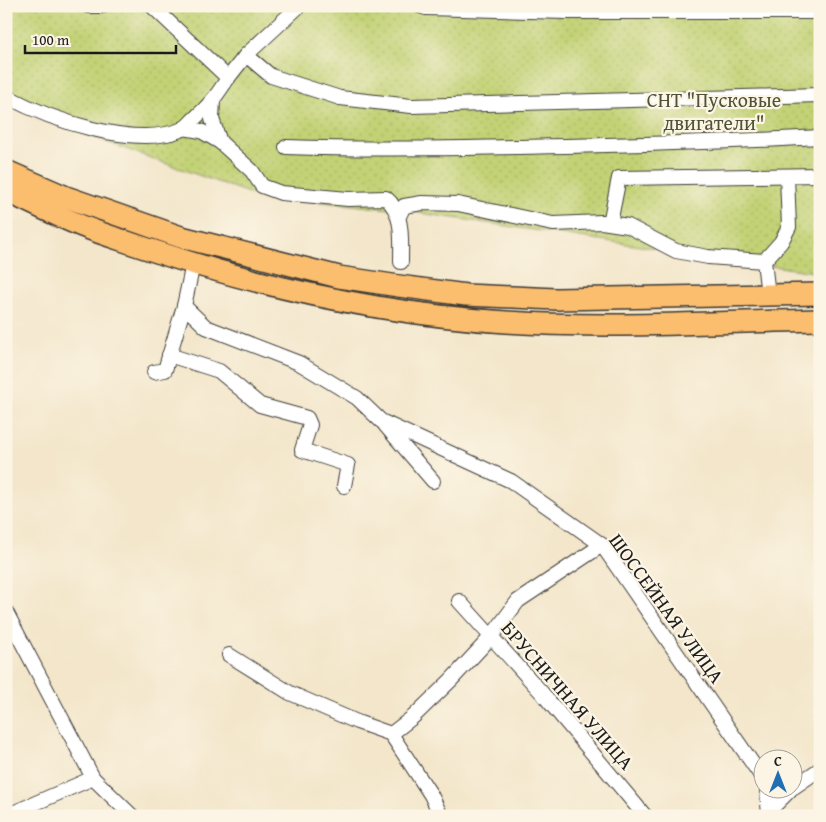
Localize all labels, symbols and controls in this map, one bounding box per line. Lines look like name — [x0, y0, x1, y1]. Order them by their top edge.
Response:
scale bar — [25, 22, 176, 54]
text: 100 m — [32, 29, 70, 50]
park label: СНТ "Пусковые двигатели" — [647, 85, 781, 137]
street label: ШОССЕЙНАЯ УЛИЦА — [603, 527, 731, 689]
street label: БРУСНИЧНАЯ УЛИЦА — [495, 614, 641, 776]
north arrow — [754, 750, 804, 800]
text: С — [774, 751, 782, 771]

